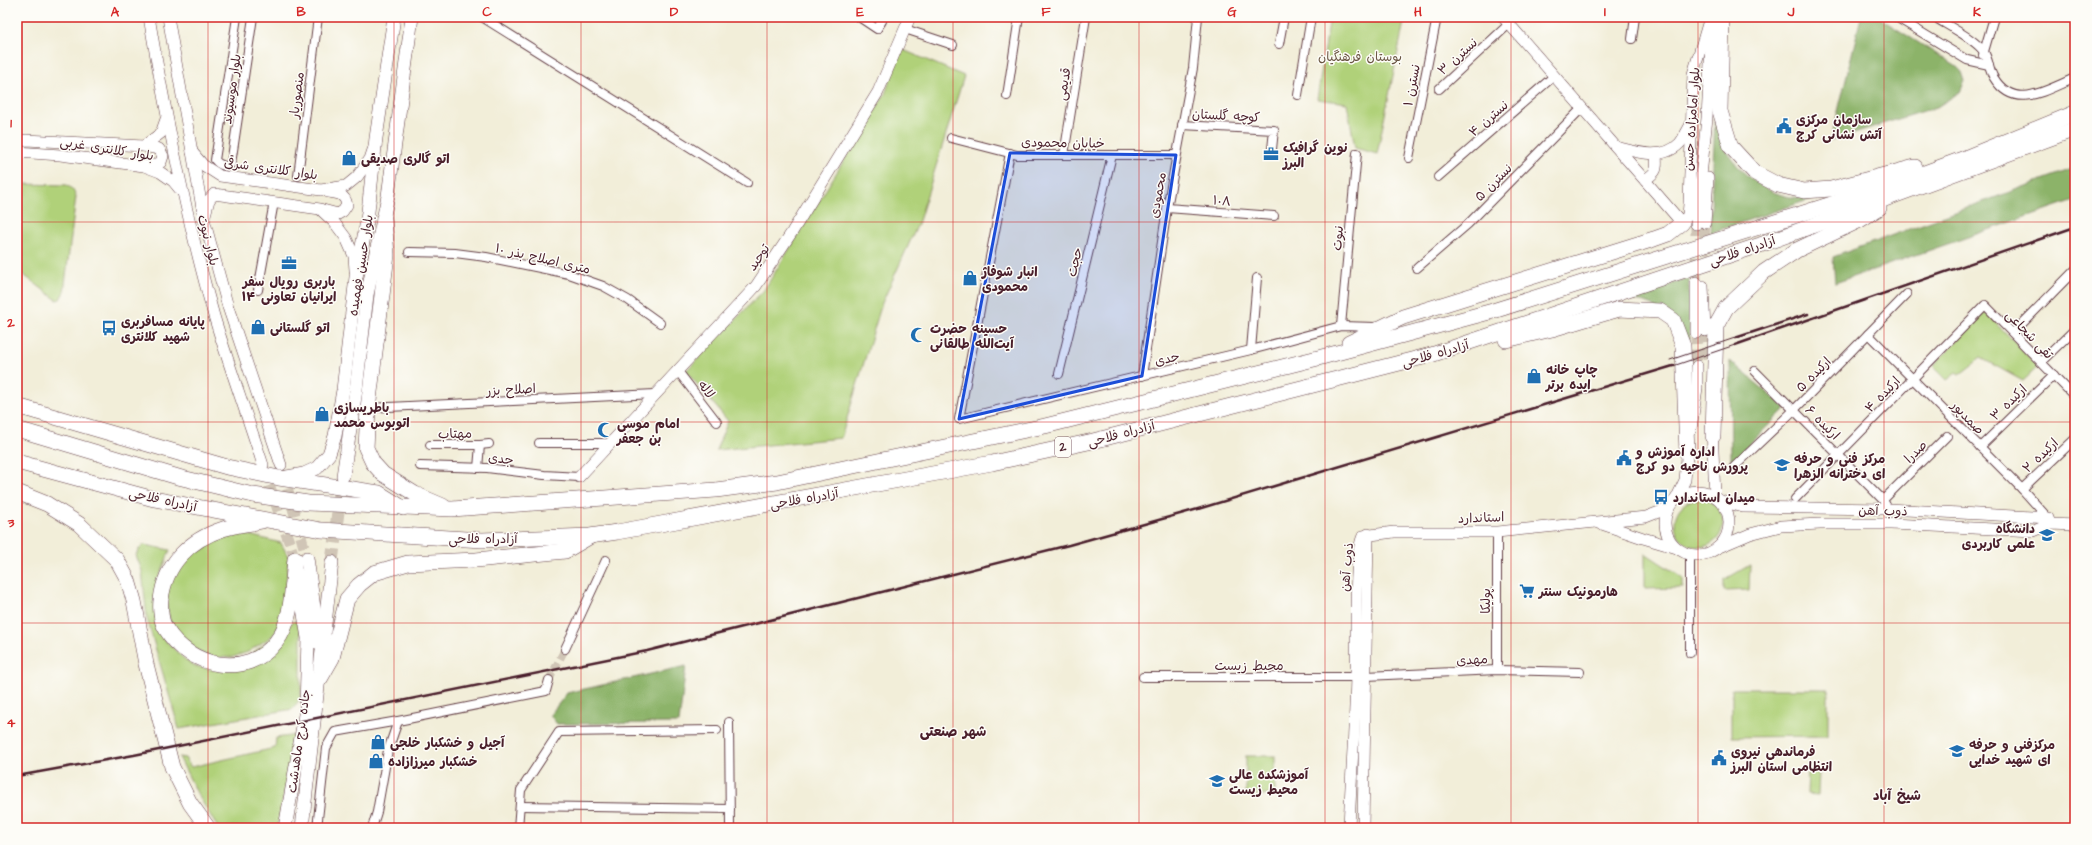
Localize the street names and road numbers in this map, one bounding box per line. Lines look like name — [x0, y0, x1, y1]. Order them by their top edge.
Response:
street label: نسترن ۳ — [1434, 34, 1482, 80]
street label: بلوار موسیوند — [218, 53, 246, 126]
street label: نسترن ۱ — [1399, 63, 1425, 108]
street label: قدیمی — [1053, 66, 1075, 102]
street label: بلوار امامزاده حسن — [1679, 67, 1705, 172]
street label: منصوریار — [285, 71, 309, 120]
street label: نسترن ۴ — [1465, 96, 1512, 141]
street label: کوچه گلستان — [1191, 105, 1261, 127]
street label: بلوار کلانتری غربی — [59, 133, 155, 165]
street label: خیابان محمودی — [1021, 133, 1105, 153]
street label: بلوار کلانتری شرقی — [223, 154, 319, 184]
street label: نسترن ۵ — [1471, 160, 1517, 206]
street label: محمودی — [1145, 171, 1171, 220]
street label: ۱۰۸ — [1212, 191, 1232, 211]
street label: بلوار نبوت — [193, 213, 223, 268]
street label: بلوار حسین فهمیده — [344, 213, 378, 317]
street label: نبوت — [1328, 225, 1348, 251]
street label: آزادراه فلاحی — [1707, 231, 1779, 271]
street label: ۱۰ متری اصلاح بذر — [493, 239, 592, 279]
street label: توحید — [743, 240, 774, 275]
street label: حجت — [1063, 246, 1087, 279]
street label: تقی شجاعی — [2001, 306, 2057, 363]
street label: آزادراه فلاحی — [1400, 336, 1472, 372]
street label: جدی — [1153, 347, 1182, 371]
street label: ارکیده ۵ — [1792, 353, 1835, 396]
street label: ارکیده ۴ — [1861, 373, 1905, 417]
street label: لاله — [694, 377, 719, 402]
street label: اصلاح بزر — [485, 380, 536, 400]
street label: ارکیده ۳ — [1986, 381, 2031, 425]
street label: صمدپور — [1946, 396, 1988, 439]
street label: ارکیده ۶ — [1801, 401, 1844, 444]
street label: آزادراه فلاحی — [1086, 416, 1158, 452]
street label: مهتاب — [438, 425, 472, 443]
street label: ارکیده ۲ — [2019, 434, 2063, 477]
street label: صدرا — [1900, 436, 1931, 467]
road number: 2 — [1055, 437, 1071, 457]
street label: جدی — [487, 449, 515, 469]
street label: آزادراه فلاحی — [127, 484, 199, 516]
street label: آزادراه فلاحی — [769, 484, 841, 514]
street label: ذوب آهن — [1858, 502, 1908, 520]
street label: استاندارد — [1457, 508, 1505, 528]
street label: آزادراه فلاحی — [448, 530, 518, 548]
street label: ذوب آهن — [1336, 542, 1358, 592]
street label: پولیکا — [1477, 588, 1495, 614]
street label: مهدی — [1456, 650, 1488, 670]
street label: محیط زیست — [1214, 657, 1284, 675]
street label: جاده کرج ماهدشت — [283, 688, 315, 794]

